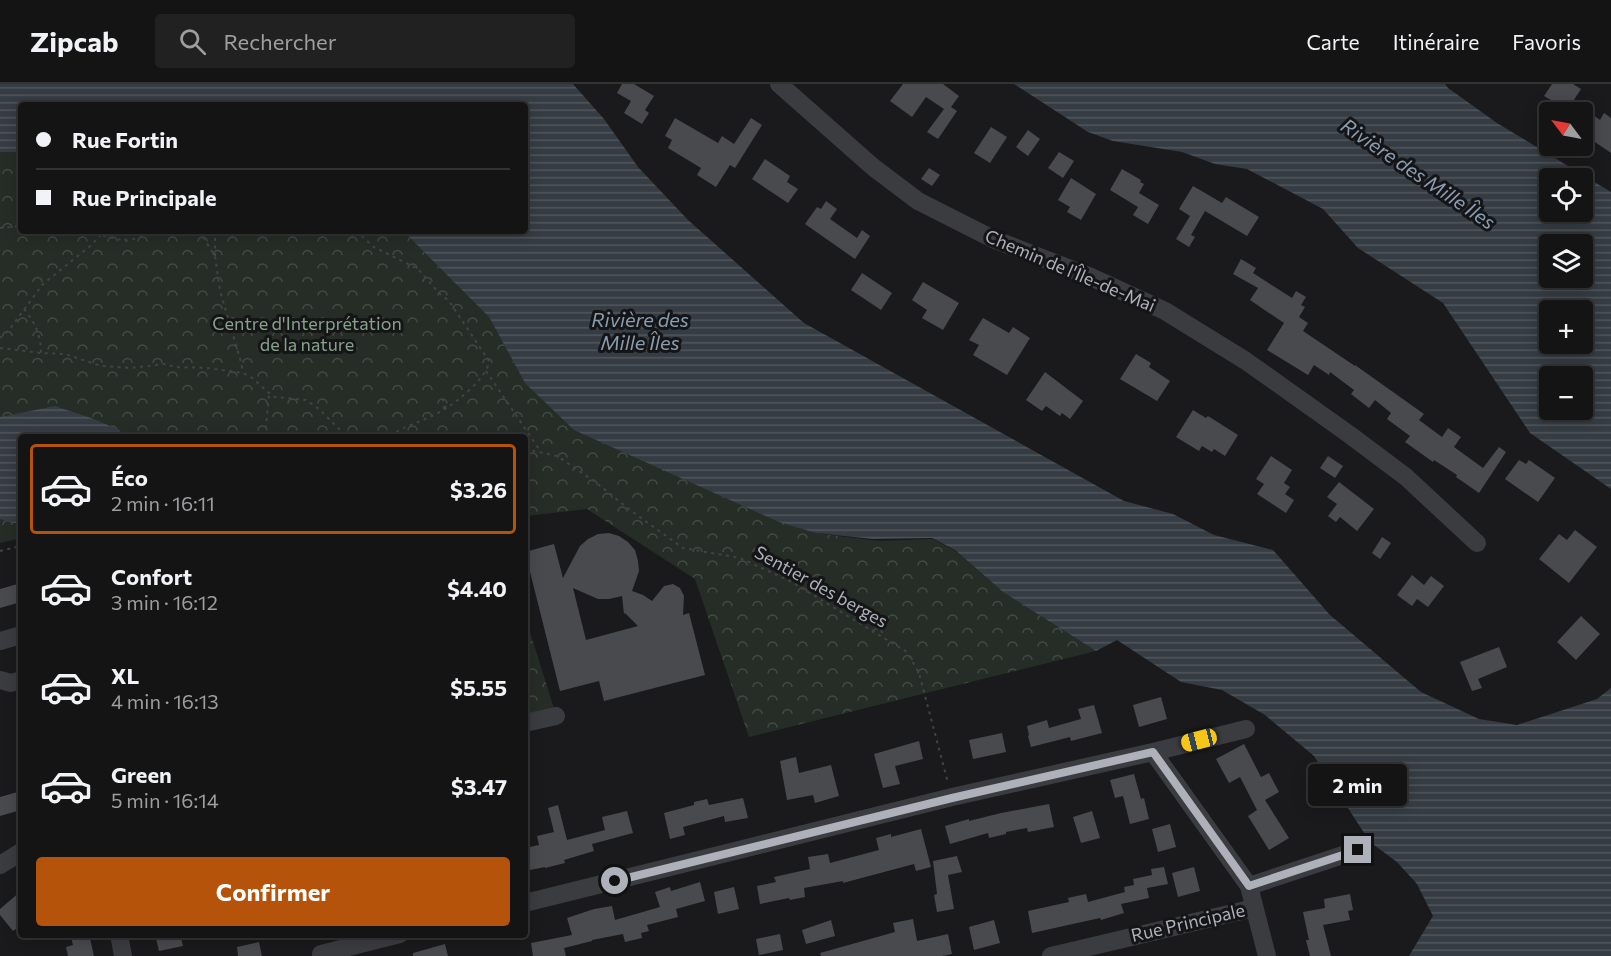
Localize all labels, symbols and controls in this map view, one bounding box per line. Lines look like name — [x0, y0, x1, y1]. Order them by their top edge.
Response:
search box — [155, 14, 575, 68]
text: Zipcab — [30, 24, 119, 58]
icon: search — [176, 25, 209, 58]
text: Rechercher — [224, 28, 337, 55]
text: Carte — [1306, 29, 1360, 54]
text: Itinéraire — [1393, 29, 1479, 54]
text: Favoris — [1512, 29, 1581, 54]
north arrow — [1539, 102, 1593, 156]
map controls — [1539, 102, 1593, 420]
water label: Rivière des Mille Îles — [1337, 113, 1500, 234]
text: Rue Fortin — [72, 126, 178, 153]
button: locate — [1539, 168, 1593, 222]
text: Rue Principale — [72, 184, 216, 211]
street label: Chemin de l'Île-de-Mai — [982, 224, 1159, 316]
button: layers — [1539, 234, 1593, 288]
button: + — [1539, 300, 1593, 354]
water label: Rivière des Mille Îles — [591, 307, 689, 354]
park label: Centre d'Interprétation de la nature — [212, 312, 402, 355]
button: − — [1539, 366, 1593, 420]
icon: car — [39, 462, 93, 516]
text: Éco — [111, 464, 148, 491]
text: $3.26 — [450, 476, 507, 503]
text: 2 min · 16:11 — [111, 491, 215, 515]
street label: Sentier des berges — [751, 540, 892, 632]
icon: car — [39, 561, 93, 615]
text: Confort — [111, 563, 192, 590]
text: $4.40 — [447, 575, 507, 602]
text: 3 min · 16:12 — [111, 590, 218, 614]
icon: car — [39, 660, 93, 714]
text: XL — [111, 662, 139, 689]
text: $5.55 — [450, 674, 507, 701]
text: 4 min · 16:13 — [111, 689, 219, 713]
car — [1179, 727, 1219, 753]
icon: car — [39, 759, 93, 813]
text: Green — [111, 761, 172, 788]
callout: 2 min — [1308, 763, 1408, 805]
text: $3.47 — [451, 773, 507, 800]
text: 2 min — [1333, 773, 1382, 797]
text: 5 min · 16:14 — [111, 788, 219, 812]
route end — [1344, 836, 1371, 863]
button: Confirmer — [36, 857, 510, 926]
route start — [601, 867, 628, 894]
street label: Rue Principale — [1129, 898, 1247, 946]

